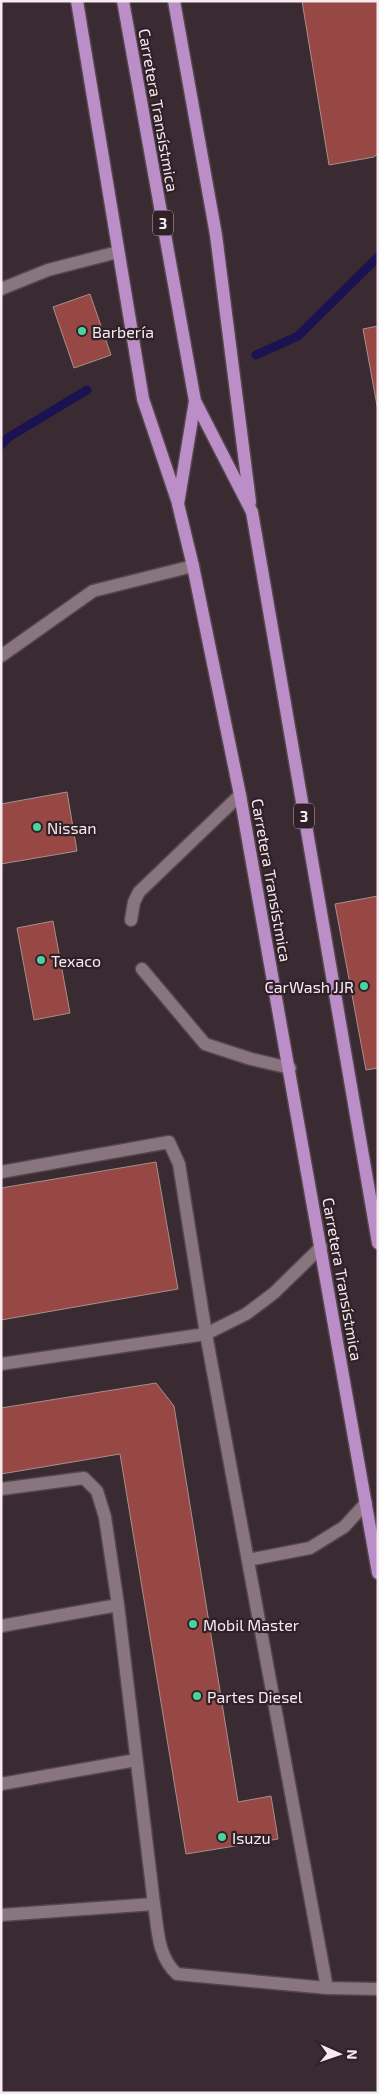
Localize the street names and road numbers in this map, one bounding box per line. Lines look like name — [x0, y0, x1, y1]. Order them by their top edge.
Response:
street label: Carretera Transístmica — [135, 27, 183, 193]
road number: 3 — [153, 210, 173, 236]
street label: Carretera Transístmica — [248, 797, 296, 963]
road number: 3 — [294, 804, 314, 828]
street label: Carretera Transístmica — [319, 1196, 367, 1362]

